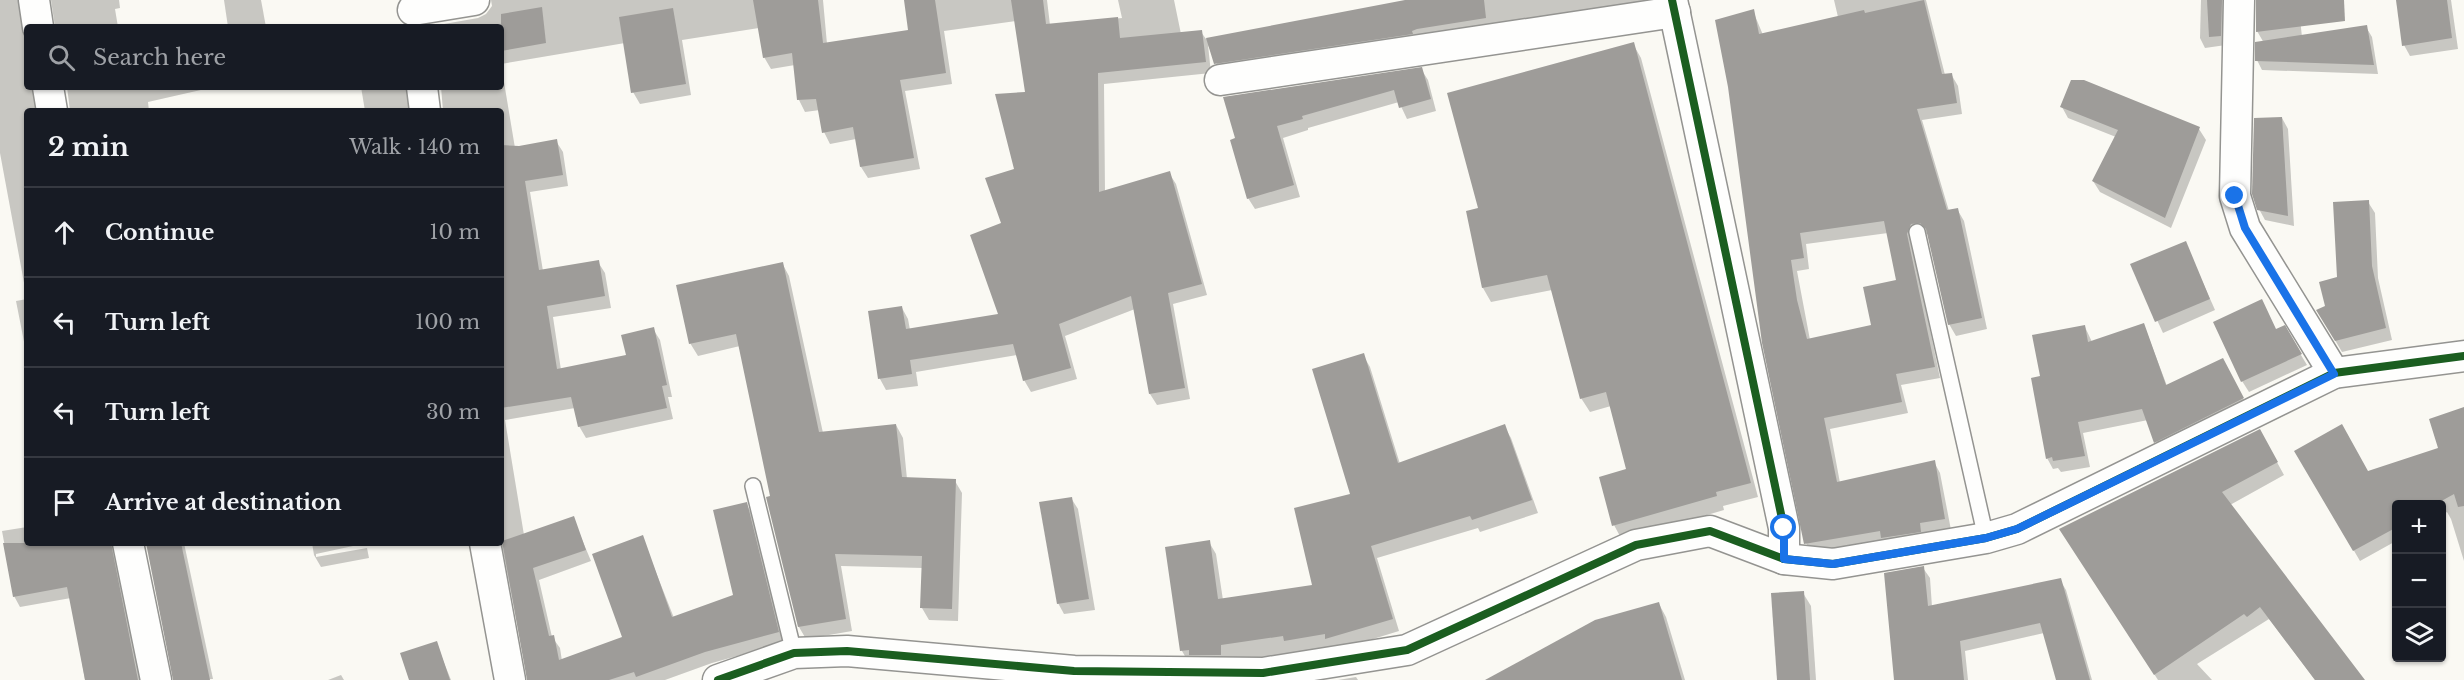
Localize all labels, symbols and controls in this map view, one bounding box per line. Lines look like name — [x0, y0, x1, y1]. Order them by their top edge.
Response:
search box — [24, 24, 504, 90]
icon: search — [45, 41, 78, 74]
text: Search here — [93, 44, 226, 71]
text: 2 min — [48, 131, 129, 163]
text: Walk · 140 m — [349, 135, 480, 159]
route end — [2221, 182, 2247, 208]
icon: ahead — [48, 216, 81, 249]
text: Continue — [105, 219, 214, 246]
text: 10 m — [430, 220, 480, 244]
icon: left — [48, 306, 81, 339]
text: Turn left — [105, 309, 210, 336]
text: 100 m — [415, 310, 480, 334]
icon: left — [48, 396, 81, 429]
text: Turn left — [105, 399, 210, 426]
text: 30 m — [426, 400, 480, 424]
icon: arrive — [48, 486, 81, 519]
text: Arrive at destination — [105, 489, 342, 516]
map controls — [2392, 500, 2446, 662]
button: + — [2392, 500, 2446, 554]
route start — [1770, 514, 1796, 540]
button: − — [2392, 554, 2446, 608]
button: layers — [2392, 608, 2446, 662]

